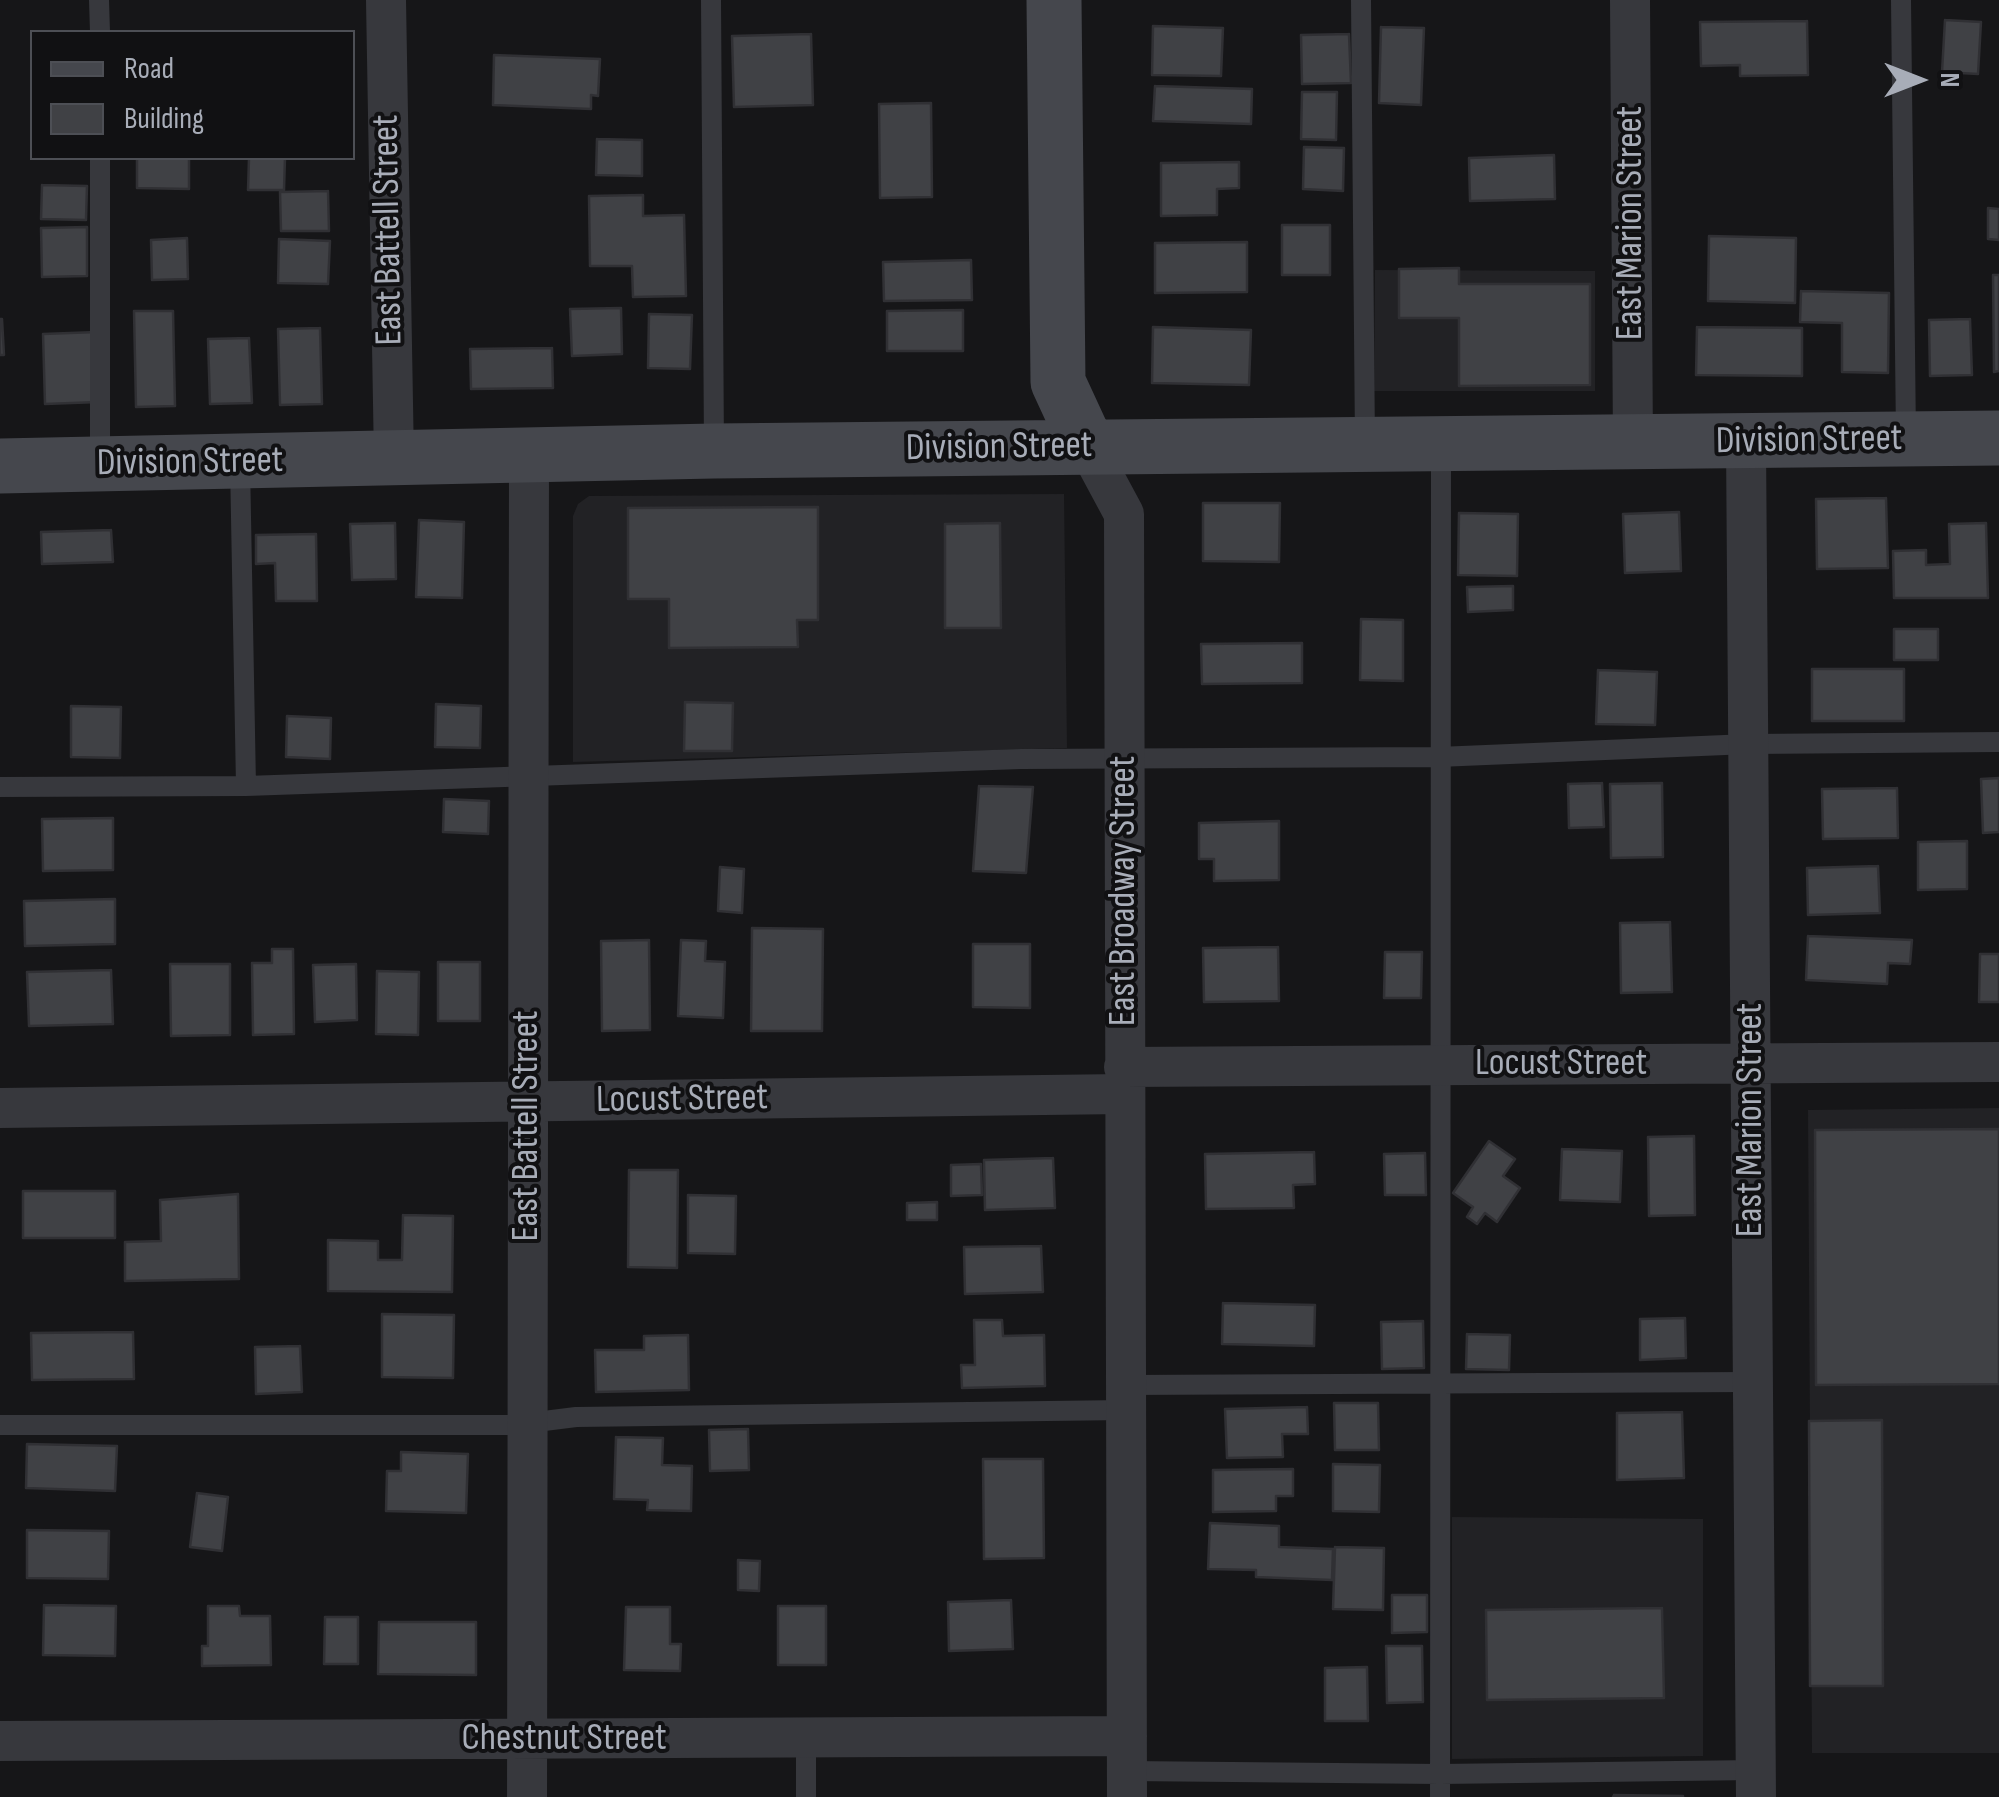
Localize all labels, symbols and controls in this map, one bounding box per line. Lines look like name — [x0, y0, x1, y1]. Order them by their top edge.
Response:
legend — [30, 30, 355, 160]
north arrow — [1869, 30, 1969, 130]
text: Road — [124, 51, 174, 87]
text: N — [1933, 73, 1966, 87]
text: Building — [124, 101, 204, 137]
street label: East Marion Street — [1608, 106, 1654, 340]
street label: East Battell Street — [364, 114, 414, 346]
street label: Division Street — [1715, 417, 1903, 465]
street label: Division Street — [905, 424, 1093, 472]
street label: Division Street — [96, 439, 284, 487]
street label: East Broadway Street — [1101, 756, 1147, 1026]
street label: East Marion Street — [1728, 1003, 1774, 1237]
street label: East Battell Street — [504, 1010, 550, 1242]
street label: Locust Street — [1475, 1041, 1647, 1087]
street label: Locust Street — [596, 1076, 768, 1124]
street label: Chestnut Street — [461, 1716, 667, 1762]

